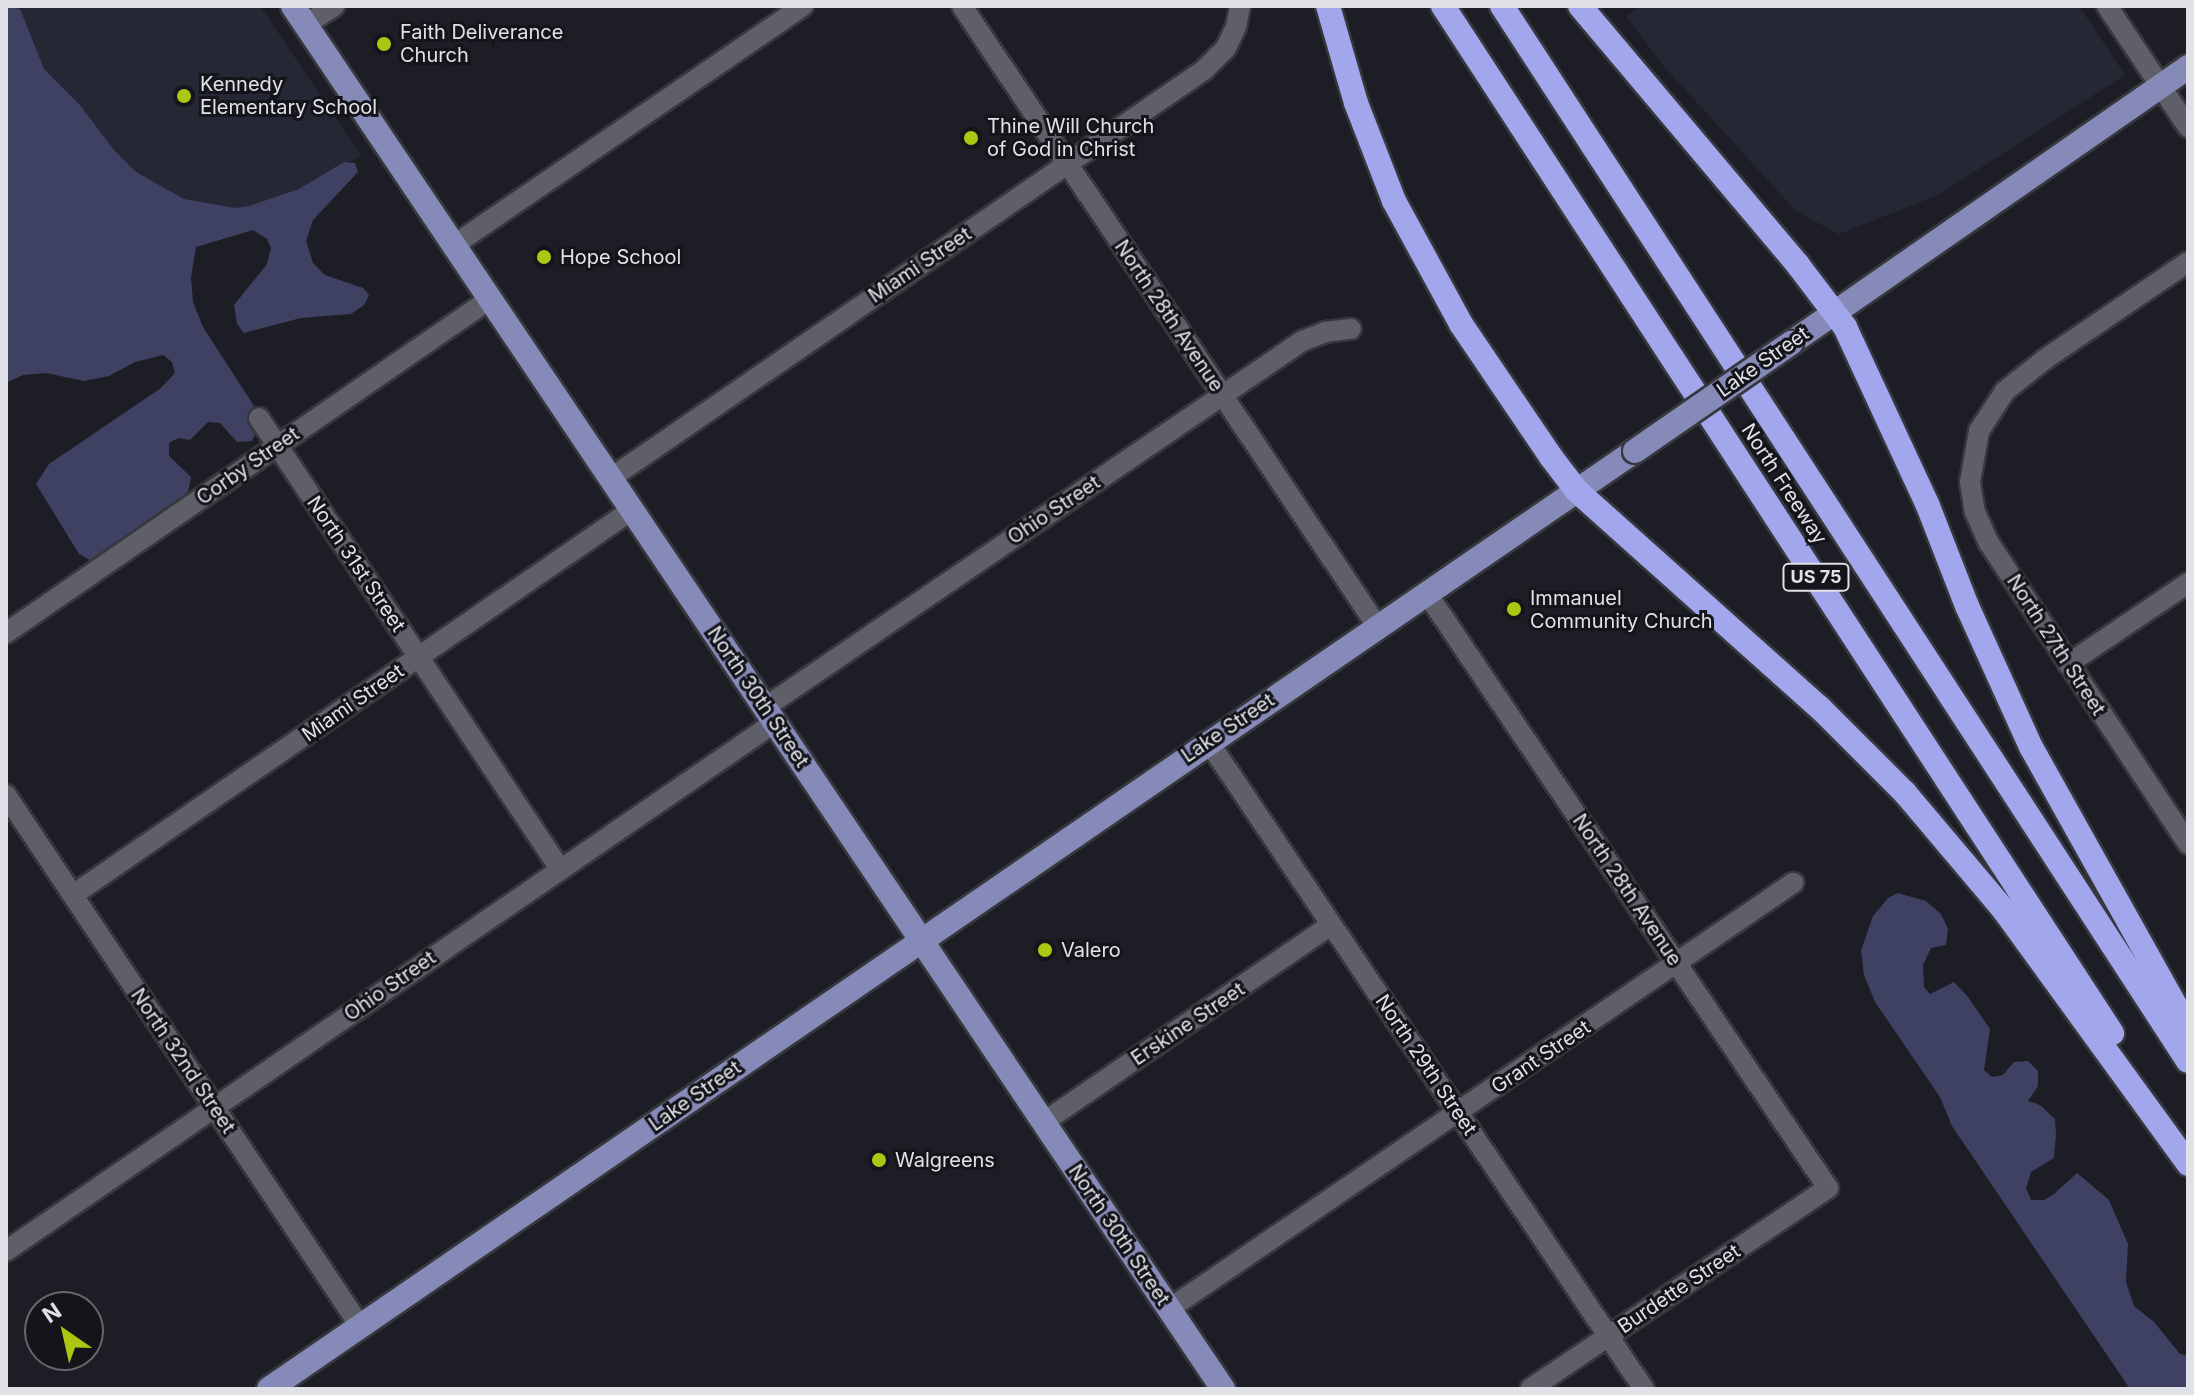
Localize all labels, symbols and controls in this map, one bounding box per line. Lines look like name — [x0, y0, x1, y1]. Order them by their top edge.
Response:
place label: Faith Deliverance Church — [400, 20, 563, 67]
marker: Faith Deliverance Church — [375, 35, 393, 53]
place label: Kennedy Elementary School — [200, 72, 377, 119]
marker: Kennedy Elementary School — [175, 87, 193, 105]
place label: Thine Will Church of God in Christ — [987, 114, 1154, 161]
marker: Thine Will Church of God in Christ — [962, 129, 980, 147]
street label: Miami Street — [864, 222, 976, 308]
street label: North 28th Avenue — [1109, 236, 1229, 396]
place label: Hope School — [560, 245, 681, 269]
marker: Hope School — [535, 248, 553, 266]
street label: Lake Street — [1712, 322, 1814, 402]
street label: North Freeway — [1736, 419, 1832, 549]
street label: Corby Street — [192, 422, 304, 510]
street label: Ohio Street — [1003, 470, 1105, 550]
street label: North 31st Street — [302, 492, 410, 636]
road number: US 75 — [1782, 563, 1850, 591]
street label: North 27th Street — [2002, 570, 2110, 720]
place label: Immanuel Community Church — [1530, 586, 1713, 633]
marker: Immanuel Community Church — [1505, 600, 1523, 618]
street label: North 30th Street — [702, 622, 814, 772]
street label: Miami Street — [298, 659, 408, 747]
street label: Lake Street — [1177, 688, 1279, 768]
street label: North 28th Avenue — [1567, 810, 1687, 970]
place label: Valero — [1061, 938, 1121, 962]
marker: Valero — [1036, 941, 1054, 959]
street label: Ohio Street — [340, 946, 440, 1026]
street label: Erskine Street — [1127, 977, 1249, 1071]
street label: North 32nd Street — [126, 984, 240, 1138]
street label: North 29th Street — [1370, 990, 1482, 1140]
street label: Grant Street — [1487, 1015, 1595, 1099]
street label: Lake Street — [644, 1056, 746, 1136]
place label: Walgreens — [895, 1148, 995, 1172]
marker: Walgreens — [870, 1151, 888, 1169]
street label: North 30th Street — [1063, 1160, 1175, 1310]
street label: Burdette Street — [1613, 1239, 1745, 1339]
north arrow — [24, 1291, 104, 1371]
text: N — [37, 1297, 66, 1328]

